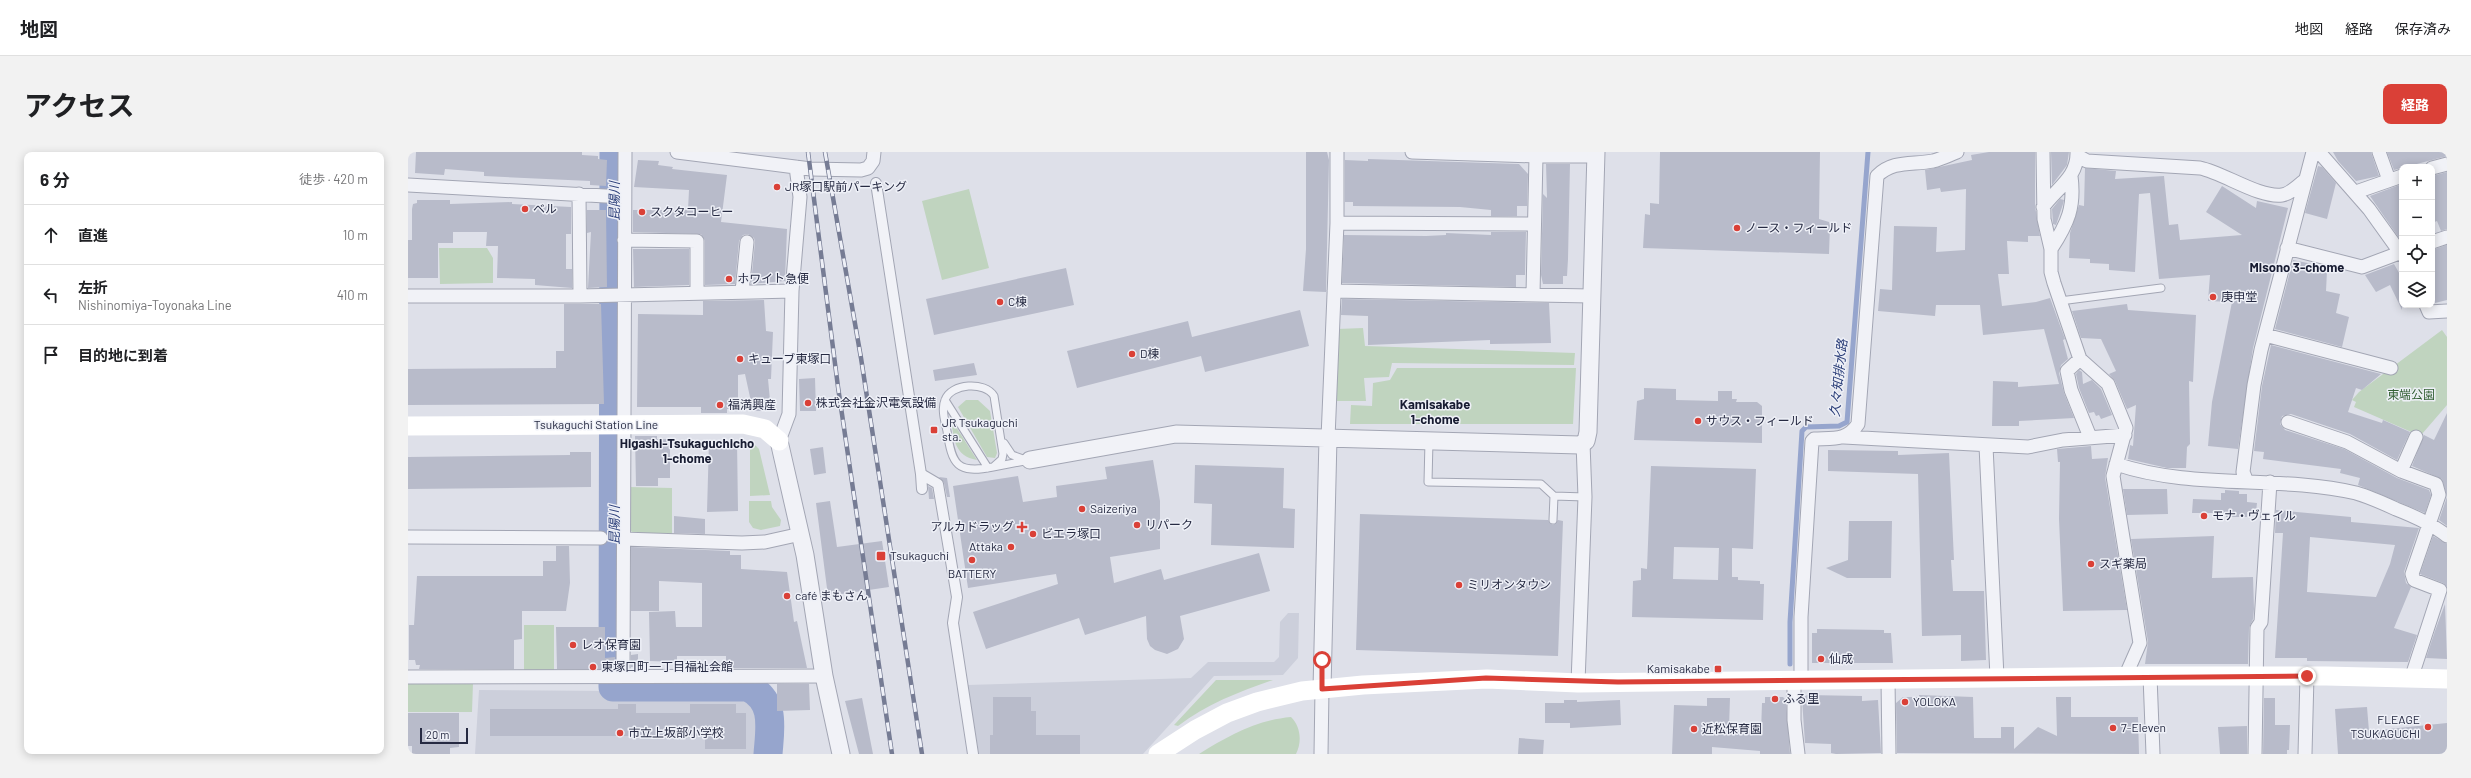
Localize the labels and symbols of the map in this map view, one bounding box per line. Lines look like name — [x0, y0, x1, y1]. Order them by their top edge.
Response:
place label: JR塚口駅前パーキング — [785, 179, 907, 193]
water label: 昆陽川 — [606, 180, 622, 221]
marker: JR塚口駅前パーキング — [772, 182, 782, 192]
place label: ベル — [533, 201, 557, 215]
marker: ベル — [520, 204, 530, 214]
place label: スクタコーヒー — [650, 204, 734, 218]
marker: スクタコーヒー — [637, 207, 647, 217]
place label: ノース・フィールド — [1745, 220, 1852, 234]
marker: ノース・フィールド — [1732, 223, 1742, 233]
district label: Misono 3-chome — [2250, 259, 2344, 275]
place label: ホワイト急便 — [737, 271, 809, 285]
marker: ホワイト急便 — [724, 274, 734, 284]
place label: 庚申堂 — [2221, 289, 2257, 303]
marker: 庚申堂 — [2208, 292, 2218, 302]
place label: C棟 — [1008, 294, 1027, 308]
marker: C棟 — [995, 297, 1005, 307]
water label: 久々知排水路 — [1826, 337, 1850, 418]
place label: D棟 — [1140, 346, 1159, 360]
marker: D棟 — [1127, 349, 1137, 359]
place label: キューブ東塚口 — [748, 351, 831, 365]
marker: キューブ東塚口 — [735, 354, 745, 364]
park label: 東端公園 — [2387, 387, 2435, 401]
place label: 株式会社金沢電気設備 — [816, 395, 936, 409]
district label: Kamisakabe 1-chome — [1400, 396, 1470, 427]
place label: 福満興産 — [728, 397, 776, 411]
marker: 株式会社金沢電気設備 — [803, 398, 813, 408]
marker: 福満興産 — [715, 400, 725, 410]
place label: サウス・フィールド — [1706, 413, 1814, 427]
place label: JR Tsukaguchi sta. — [942, 415, 1018, 443]
marker: サウス・フィールド — [1693, 416, 1703, 426]
street label: Tsukaguchi Station Line — [534, 417, 658, 431]
marker: JR Tsukaguchi sta. — [929, 425, 939, 435]
district label: Higashi-Tsukaguchicho 1-chome — [620, 435, 754, 466]
place label: Saizeriya — [1090, 501, 1137, 515]
water label: 昆陽川 — [606, 504, 622, 545]
marker: Saizeriya — [1077, 504, 1087, 514]
place label: モナ・ヴェイル — [2212, 508, 2296, 522]
marker: モナ・ヴェイル — [2199, 511, 2209, 521]
place label: リパーク — [1145, 517, 1193, 531]
place label: アルカドラッグ — [930, 519, 1014, 533]
marker: リパーク — [1132, 520, 1142, 530]
marker: アルカドラッグ — [1017, 522, 1027, 532]
place label: ビエラ塚口 — [1041, 526, 1101, 540]
marker: ビエラ塚口 — [1028, 529, 1038, 539]
place label: Attaka — [969, 539, 1003, 553]
marker: Attaka — [1006, 542, 1016, 552]
place label: Tsukaguchi — [890, 548, 949, 562]
marker: Tsukaguchi — [875, 550, 887, 562]
marker: BATTERY — [967, 555, 977, 565]
place label: スギ薬局 — [2099, 556, 2147, 570]
marker: スギ薬局 — [2086, 559, 2096, 569]
place label: BATTERY — [948, 566, 997, 580]
place label: ミリオンタウン — [1467, 577, 1551, 591]
marker: ミリオンタウン — [1454, 580, 1464, 590]
place label: café まもさん — [795, 588, 868, 602]
marker: café まもさん — [782, 591, 792, 601]
place label: レオ保育園 — [581, 637, 641, 651]
marker: レオ保育園 — [568, 640, 578, 650]
route start — [1313, 651, 1331, 669]
place label: 仙成 — [1829, 651, 1853, 665]
marker: 仙成 — [1816, 654, 1826, 664]
place label: 東塚口町一丁目福祉会館 — [601, 659, 733, 673]
place label: Kamisakabe — [1647, 661, 1710, 675]
marker: 東塚口町一丁目福祉会館 — [588, 662, 598, 672]
marker: Kamisakabe — [1713, 664, 1723, 674]
route end — [2298, 667, 2316, 685]
place label: ふる里 — [1783, 691, 1819, 705]
marker: ふる里 — [1770, 694, 1780, 704]
place label: YOLOKA — [1913, 694, 1956, 708]
marker: YOLOKA — [1900, 697, 1910, 707]
place label: FLEAGE TSUKAGUCHI — [2350, 712, 2420, 740]
place label: 7-Eleven — [2121, 720, 2166, 734]
place label: 近松保育園 — [1702, 721, 1762, 735]
marker: FLEAGE TSUKAGUCHI — [2423, 722, 2433, 732]
marker: 7-Eleven — [2108, 723, 2118, 733]
marker: 近松保育園 — [1689, 724, 1699, 734]
place label: 市立上坂部小学校 — [628, 725, 724, 739]
scale bar — [420, 726, 468, 745]
marker: 市立上坂部小学校 — [615, 728, 625, 738]

